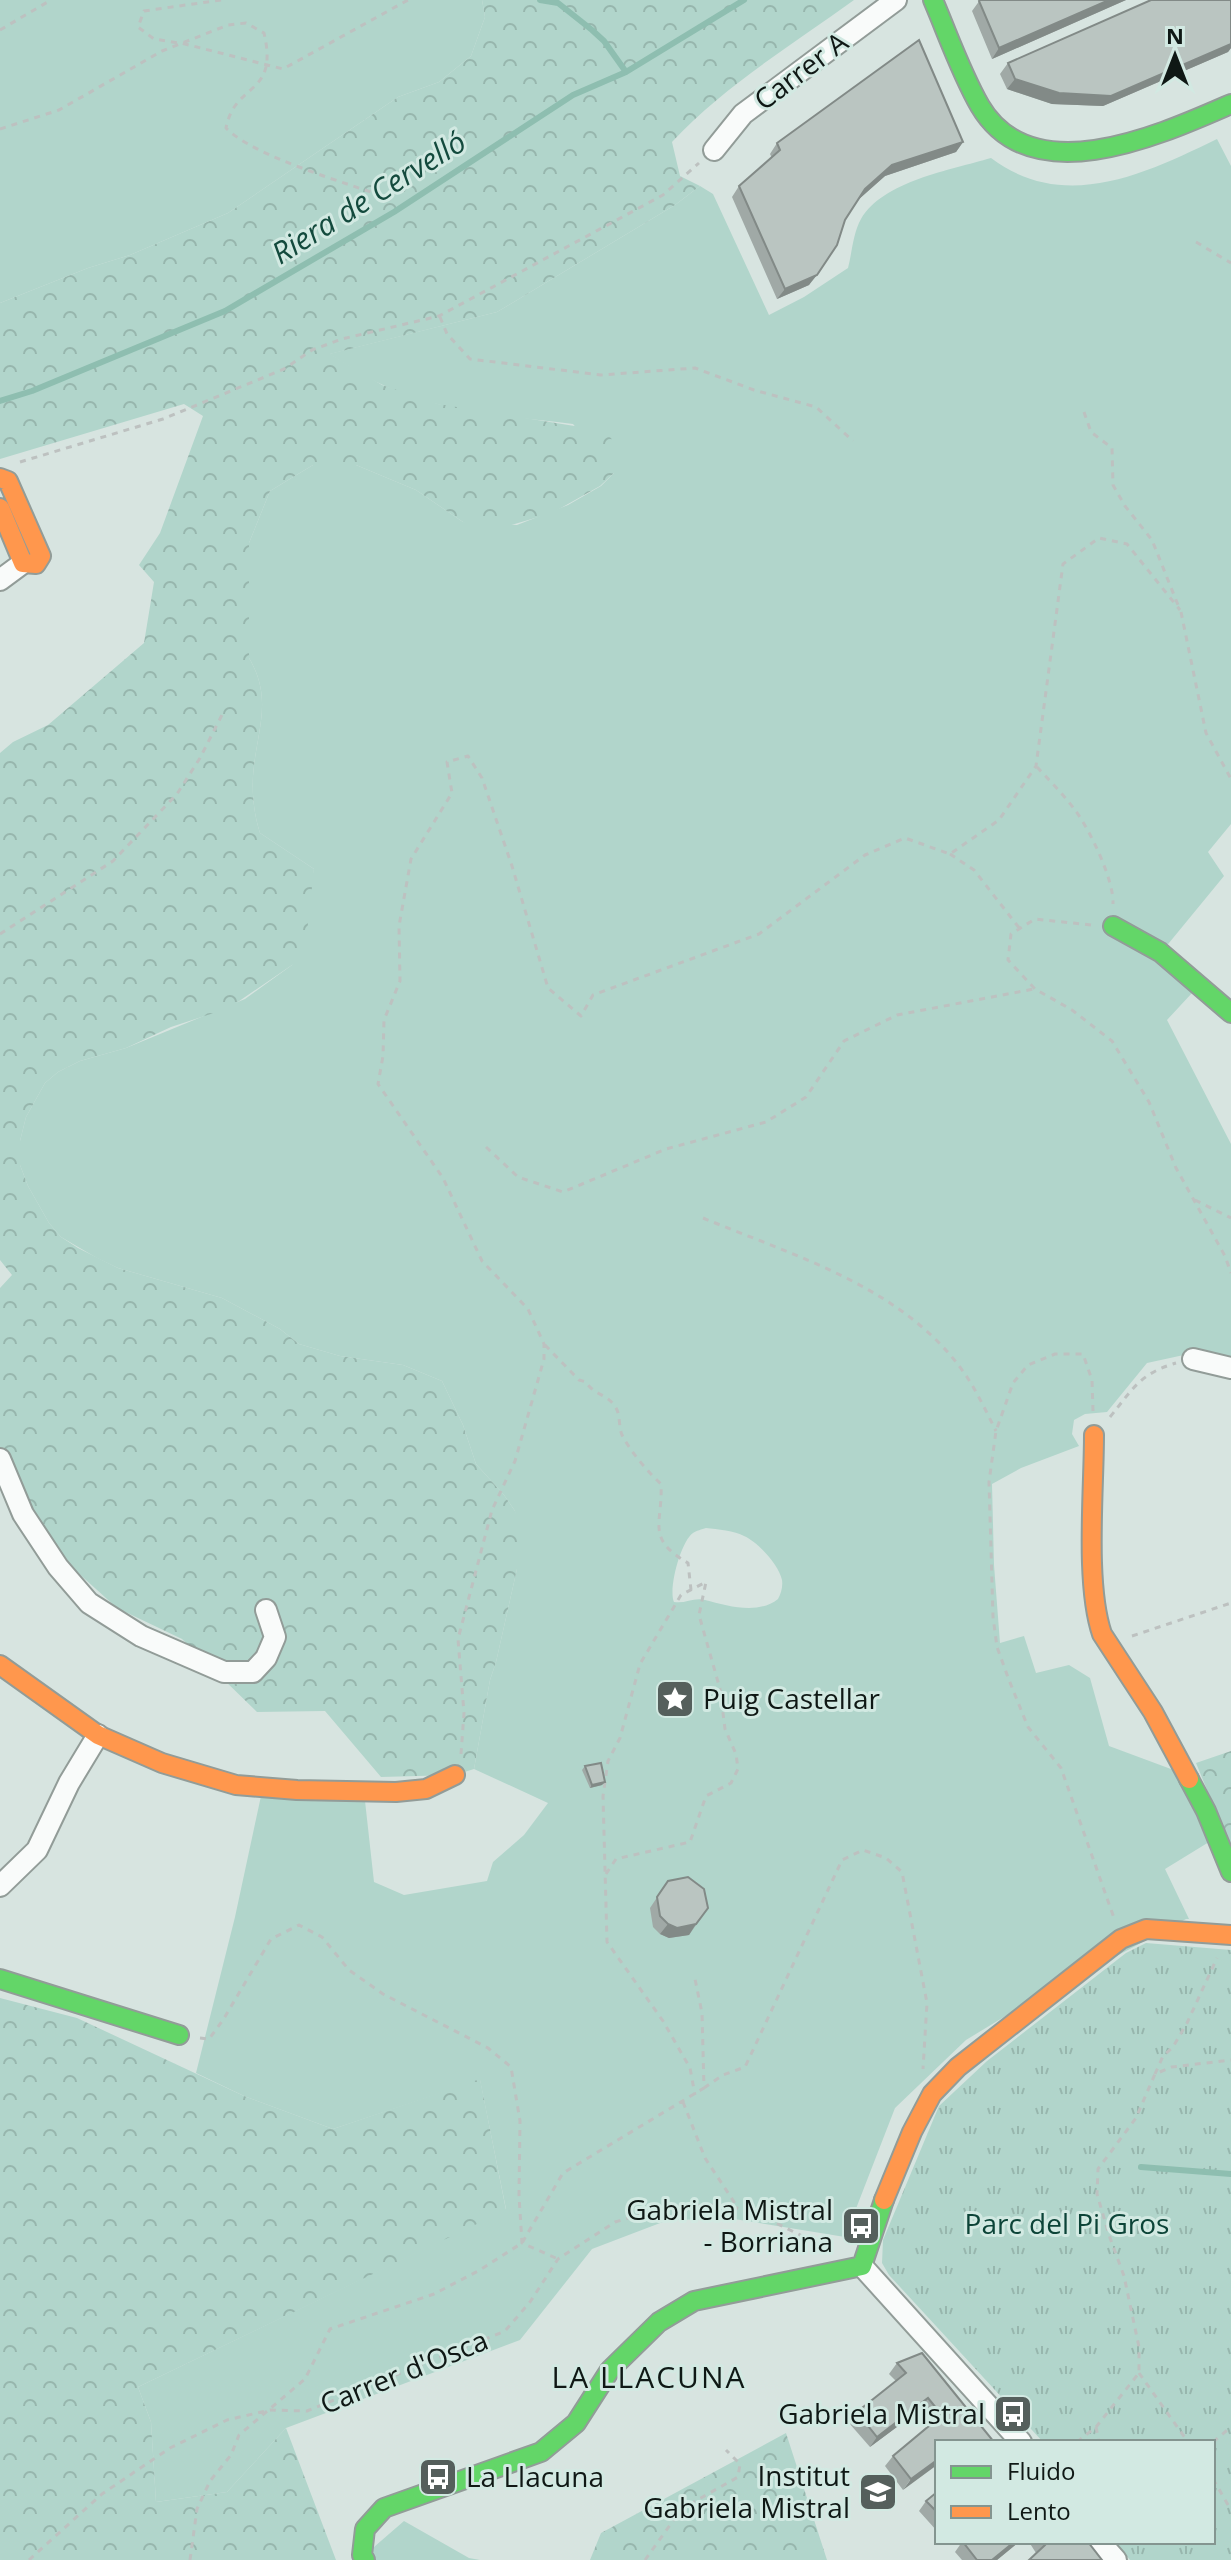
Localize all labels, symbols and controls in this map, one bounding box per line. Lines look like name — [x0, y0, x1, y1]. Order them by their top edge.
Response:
north arrow — [1135, 16, 1215, 96]
text: N — [1166, 20, 1184, 50]
street label: Carrer A — [746, 22, 855, 118]
water label: Riera de Cervelló — [263, 121, 473, 273]
place icon: Puig Castellar — [654, 1678, 696, 1720]
place label: Puig Castellar — [703, 1679, 880, 1717]
place label: Gabriela Mistral - Borriana — [626, 2190, 833, 2260]
park label: Parc del Pi Gros — [965, 2204, 1169, 2242]
bus stop icon: Gabriela Mistral - Borriana — [840, 2205, 882, 2247]
street label: Carrer d'Osca — [314, 2320, 493, 2422]
district label: LA LLACUNA — [551, 2356, 747, 2397]
bus stop icon: Gabriela Mistral — [992, 2393, 1034, 2435]
place label: Gabriela Mistral — [778, 2394, 985, 2432]
legend — [935, 2440, 1215, 2544]
text: Fluido — [1007, 2454, 1075, 2487]
bus stop icon: La Llacuna — [417, 2456, 459, 2498]
place label: Institut Gabriela Mistral — [643, 2456, 850, 2526]
place label: La Llacuna — [466, 2457, 604, 2495]
school or university icon: Institut Gabriela Mistral — [857, 2471, 899, 2513]
text: Lento — [1007, 2494, 1071, 2527]

